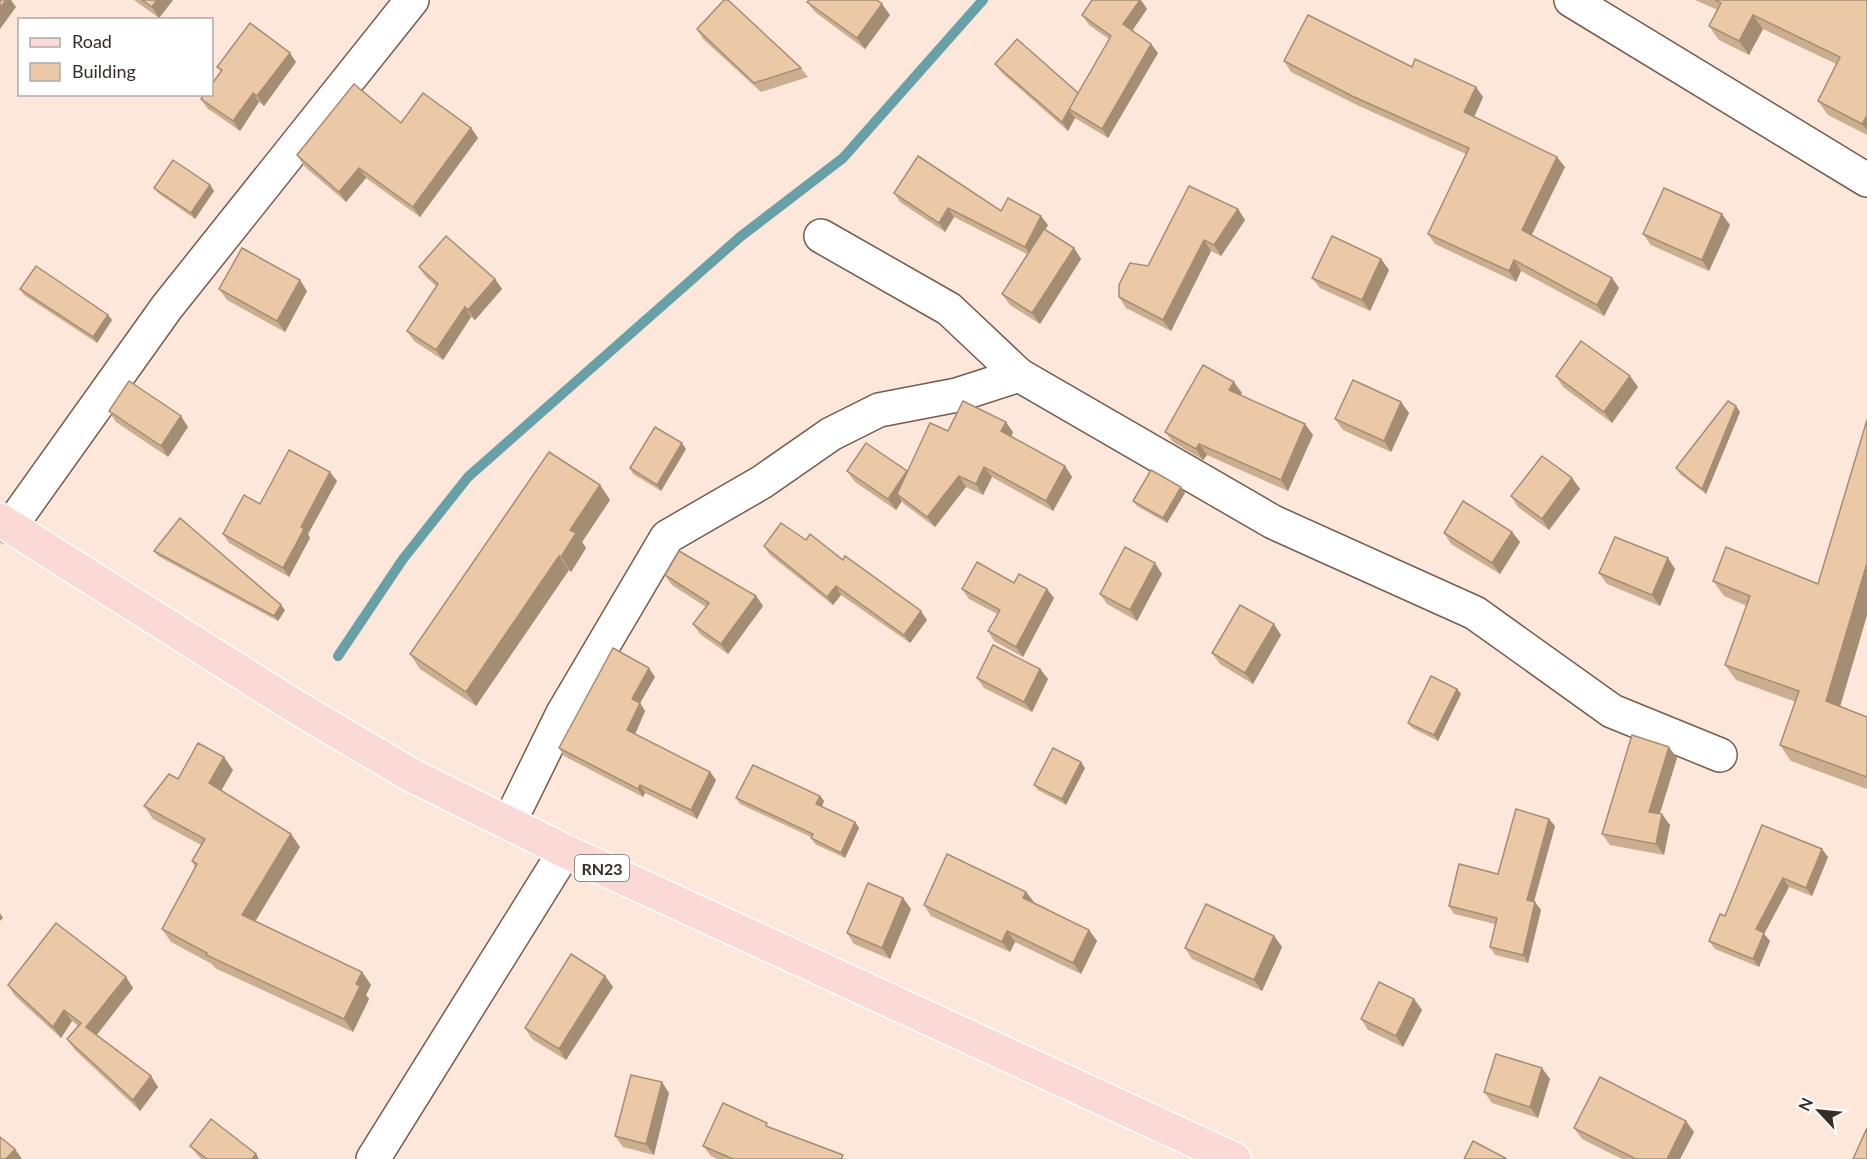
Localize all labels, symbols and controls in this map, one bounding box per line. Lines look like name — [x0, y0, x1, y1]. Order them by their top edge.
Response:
legend — [18, 18, 213, 96]
text: Road — [72, 30, 112, 52]
text: Building — [72, 60, 136, 82]
road number: RN23 — [575, 855, 629, 881]
north arrow — [1789, 1081, 1849, 1141]
text: N — [1794, 1095, 1816, 1114]

